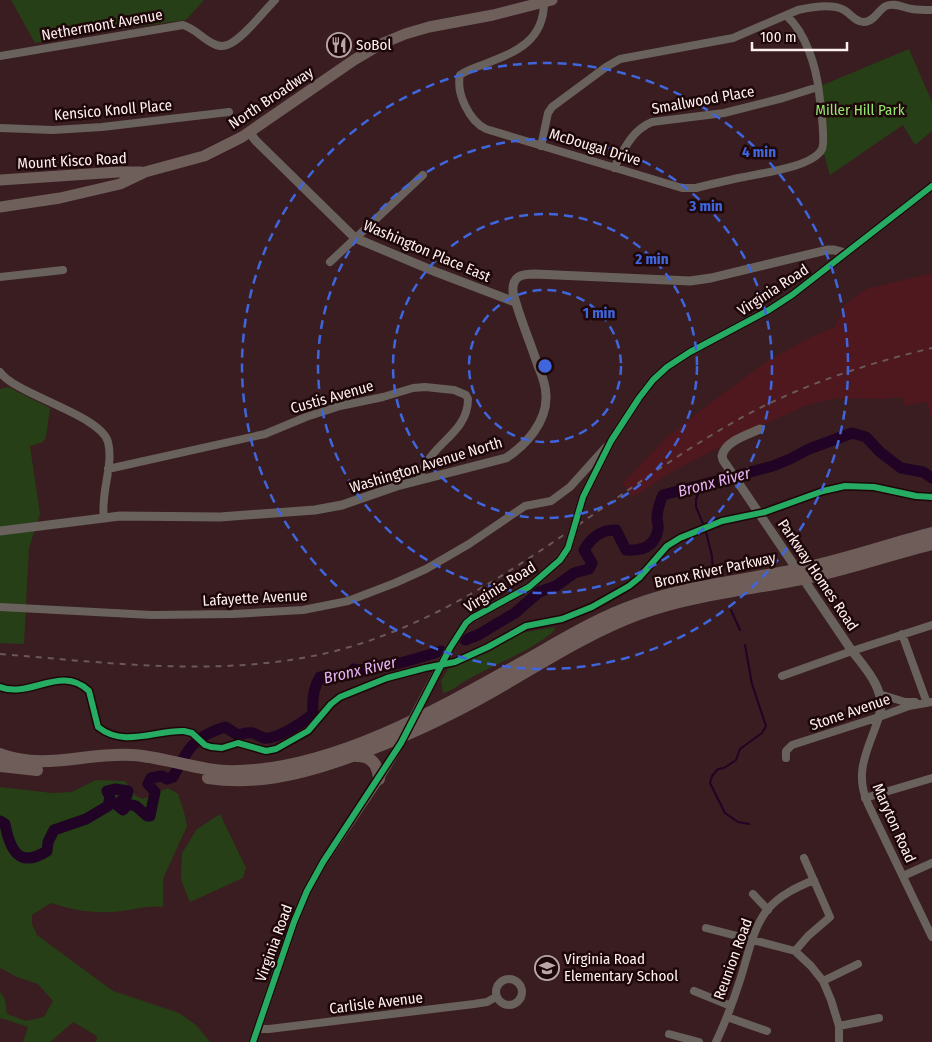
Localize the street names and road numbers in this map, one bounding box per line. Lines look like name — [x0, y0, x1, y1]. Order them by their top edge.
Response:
street label: Nethermont Avenue — [40, 5, 164, 45]
street label: North Broadway — [225, 63, 317, 133]
street label: Smallwood Place — [650, 82, 756, 118]
street label: Kensico Knoll Place — [53, 96, 173, 124]
street label: McDougal Drive — [547, 125, 643, 169]
street label: Mount Kisco Road — [17, 149, 127, 173]
street label: Washington Place East — [361, 216, 493, 286]
street label: Virginia Road — [734, 260, 812, 320]
street label: Custis Avenue — [289, 377, 375, 417]
street label: Washington Avenue North — [347, 433, 505, 497]
street label: Parkway Homes Road — [774, 516, 862, 634]
street label: Bronx River Parkway — [653, 548, 778, 592]
street label: Virginia Road — [461, 558, 539, 616]
street label: Lafayette Avenue — [202, 586, 308, 610]
street label: Stone Avenue — [807, 690, 893, 734]
street label: Maryton Road — [868, 780, 920, 866]
street label: Virginia Road — [252, 902, 296, 984]
street label: Reunion Road — [710, 916, 756, 1002]
street label: Carlisle Avenue — [328, 988, 424, 1018]

